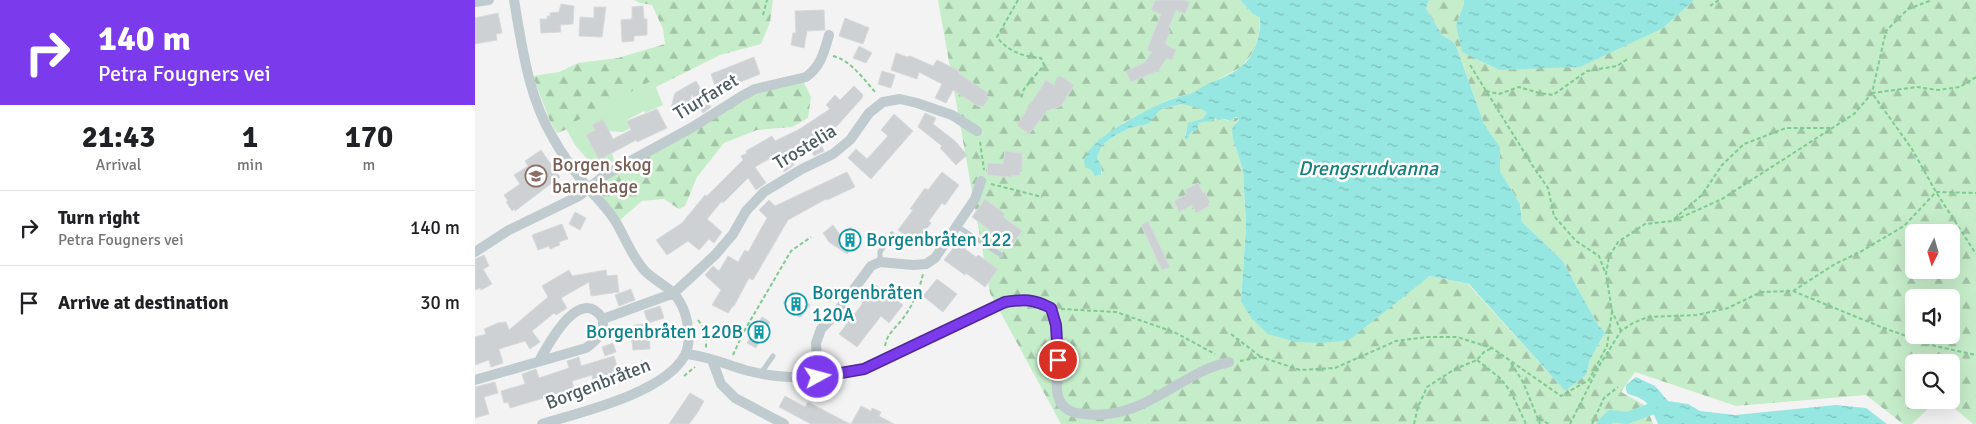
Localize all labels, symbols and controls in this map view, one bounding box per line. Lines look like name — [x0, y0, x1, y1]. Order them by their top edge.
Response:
text: 140 m — [98, 17, 191, 60]
icon: right — [15, 20, 80, 85]
text: Petra Fougners vei — [98, 60, 271, 87]
street label: Tiurfaret — [669, 68, 743, 126]
text: 21:43 — [82, 119, 155, 156]
text: 1 — [242, 119, 258, 156]
text: 170 — [345, 119, 393, 156]
street label: Trostelia — [769, 119, 841, 175]
place label: Borgen skog barnehage — [552, 153, 652, 199]
text: Arrival — [95, 155, 142, 175]
text: min — [237, 155, 263, 175]
text: m — [363, 155, 375, 175]
water label: Drengsrudvanna — [1298, 156, 1439, 181]
school or university icon: Borgen skog barnehage — [524, 164, 548, 188]
text: Turn right — [58, 206, 140, 230]
icon: right — [15, 214, 43, 242]
text: 140 m — [410, 216, 460, 240]
north arrow — [1905, 224, 1960, 279]
map controls — [1905, 224, 1960, 409]
building icon: Borgenbråten 122 — [838, 228, 862, 252]
place label: Borgenbråten 122 — [866, 228, 1012, 252]
text: Petra Fougners vei — [58, 230, 184, 250]
place label: Borgenbråten 120A — [812, 281, 923, 327]
icon: arrive — [15, 289, 43, 317]
button: sound — [1905, 289, 1960, 344]
text: Arrive at destination — [58, 291, 229, 315]
text: 30 m — [420, 291, 460, 315]
building icon: Borgenbråten 120A — [784, 292, 808, 316]
place label: Borgenbråten 120B — [586, 320, 743, 344]
building icon: Borgenbråten 120B — [747, 320, 771, 344]
pin — [1037, 339, 1079, 381]
icon: arrive — [1044, 346, 1072, 374]
position arrow — [791, 350, 843, 402]
street label: Borgenbråten — [542, 353, 654, 415]
button: search — [1905, 354, 1960, 409]

